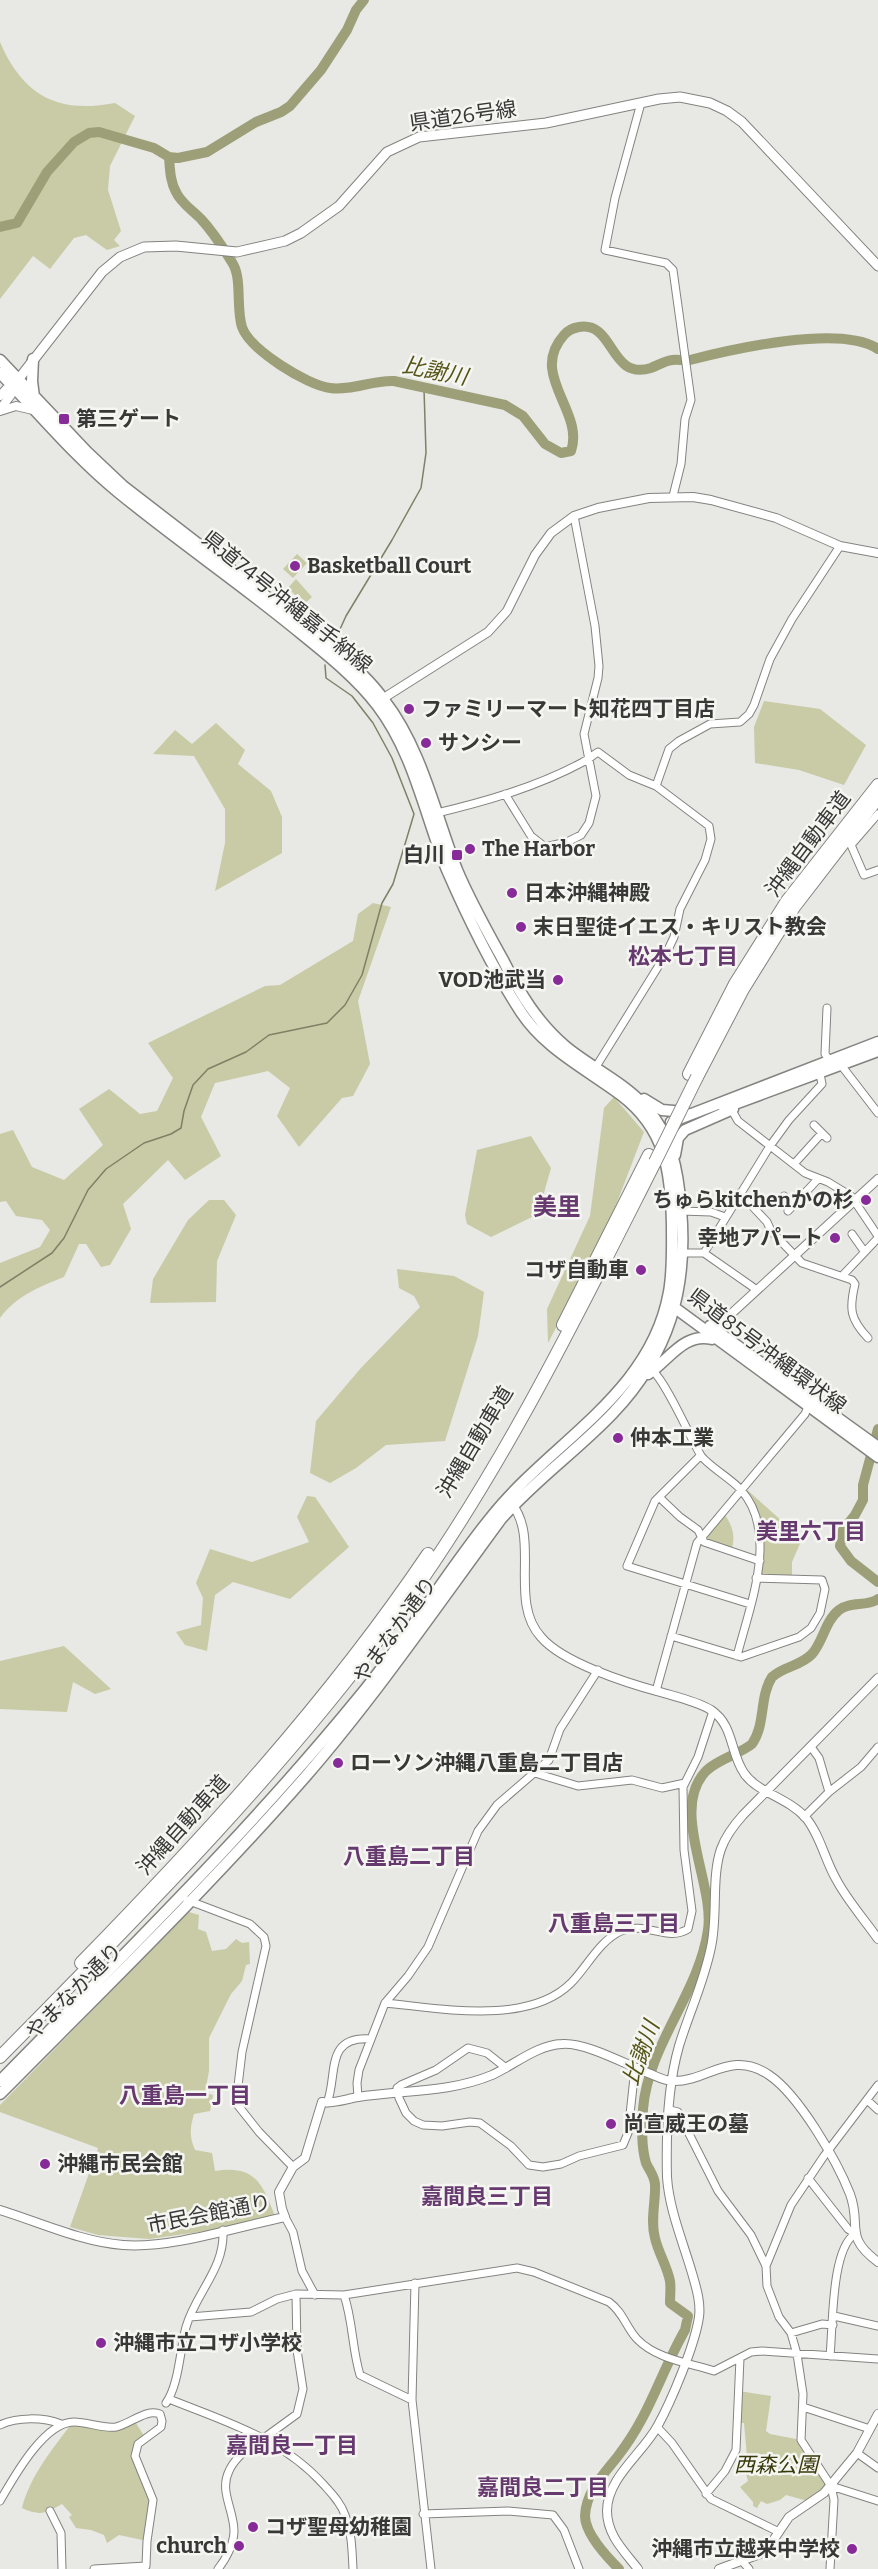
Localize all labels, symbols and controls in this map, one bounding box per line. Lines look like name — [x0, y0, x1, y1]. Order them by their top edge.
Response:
street label: 県道26号線 — [408, 96, 518, 136]
water label: 比謝川 — [400, 351, 472, 391]
place label: 第三ゲート — [76, 406, 181, 432]
marker: 第三ゲート — [57, 412, 71, 426]
street label: 県道74号沖縄嘉手納線 — [197, 525, 377, 679]
place label: Basketball Court — [307, 553, 472, 579]
marker: Basketball Court — [288, 559, 302, 573]
place label: ファミリーマート知花四丁目店 — [421, 696, 715, 722]
marker: ファミリーマート知花四丁目店 — [402, 702, 416, 716]
place label: サンシー — [438, 730, 522, 756]
marker: サンシー — [419, 736, 433, 750]
street label: 沖縄自動車道 — [760, 786, 856, 902]
place label: The Harbor — [482, 836, 595, 862]
place label: 白川 — [403, 842, 445, 868]
marker: The Harbor — [463, 842, 477, 856]
marker: 白川 — [450, 848, 464, 862]
place label: 日本沖縄神殿 — [524, 880, 650, 906]
marker: 日本沖縄神殿 — [505, 886, 519, 900]
place label: 末日聖徒イエス・キリスト教会 — [533, 914, 827, 940]
marker: 末日聖徒イエス・キリスト教会 — [514, 920, 528, 934]
district label: 松本七丁目 — [628, 943, 738, 970]
place label: VOD池武当 — [439, 967, 546, 993]
marker: VOD池武当 — [551, 973, 565, 987]
place label: ちゅらkitchenかの杉 — [652, 1187, 854, 1213]
district label: 美里 — [533, 1193, 581, 1221]
marker: ちゅらkitchenかの杉 — [859, 1193, 873, 1207]
place label: 幸地アパート — [697, 1225, 823, 1251]
marker: 幸地アパート — [828, 1231, 842, 1245]
place label: コザ自動車 — [524, 1257, 629, 1283]
marker: コザ自動車 — [634, 1263, 648, 1277]
street label: 県道85号沖縄環状線 — [683, 1283, 851, 1419]
street label: 沖縄自動車道 — [431, 1381, 519, 1503]
place label: 仲本工業 — [630, 1425, 714, 1451]
marker: 仲本工業 — [611, 1431, 625, 1445]
district label: 美里六丁目 — [756, 1518, 866, 1545]
street label: やまなか通り — [347, 1571, 443, 1689]
place label: ローソン沖縄八重島二丁目店 — [350, 1750, 623, 1776]
marker: ローソン沖縄八重島二丁目店 — [331, 1756, 345, 1770]
street label: 沖縄自動車道 — [131, 1769, 235, 1881]
district label: 八重島二丁目 — [343, 1843, 475, 1870]
district label: 八重島三丁目 — [548, 1910, 680, 1937]
street label: やまなか通り — [20, 1937, 128, 2045]
water label: 比謝川 — [617, 2016, 666, 2089]
district label: 八重島一丁目 — [119, 2082, 251, 2109]
place label: 尚宣威王の墓 — [623, 2111, 749, 2137]
marker: 尚宣威王の墓 — [604, 2117, 618, 2131]
place label: 沖縄市民会館 — [57, 2151, 183, 2177]
marker: 沖縄市民会館 — [38, 2157, 52, 2171]
district label: 嘉間良三丁目 — [421, 2183, 553, 2210]
street label: 市民会館通り — [145, 2189, 273, 2239]
place label: 沖縄市立コザ小学校 — [113, 2330, 302, 2356]
marker: 沖縄市立コザ小学校 — [94, 2336, 108, 2350]
district label: 嘉間良一丁目 — [226, 2432, 358, 2459]
park label: 西森公園 — [734, 2452, 821, 2478]
district label: 嘉間良二丁目 — [477, 2474, 609, 2501]
place label: コザ聖母幼稚園 — [265, 2514, 412, 2540]
marker: コザ聖母幼稚園 — [246, 2520, 260, 2534]
place label: church — [156, 2533, 228, 2559]
place label: 沖縄市立越来中学校 — [651, 2536, 840, 2562]
marker: church — [232, 2539, 246, 2553]
marker: 沖縄市立越来中学校 — [845, 2542, 859, 2556]

